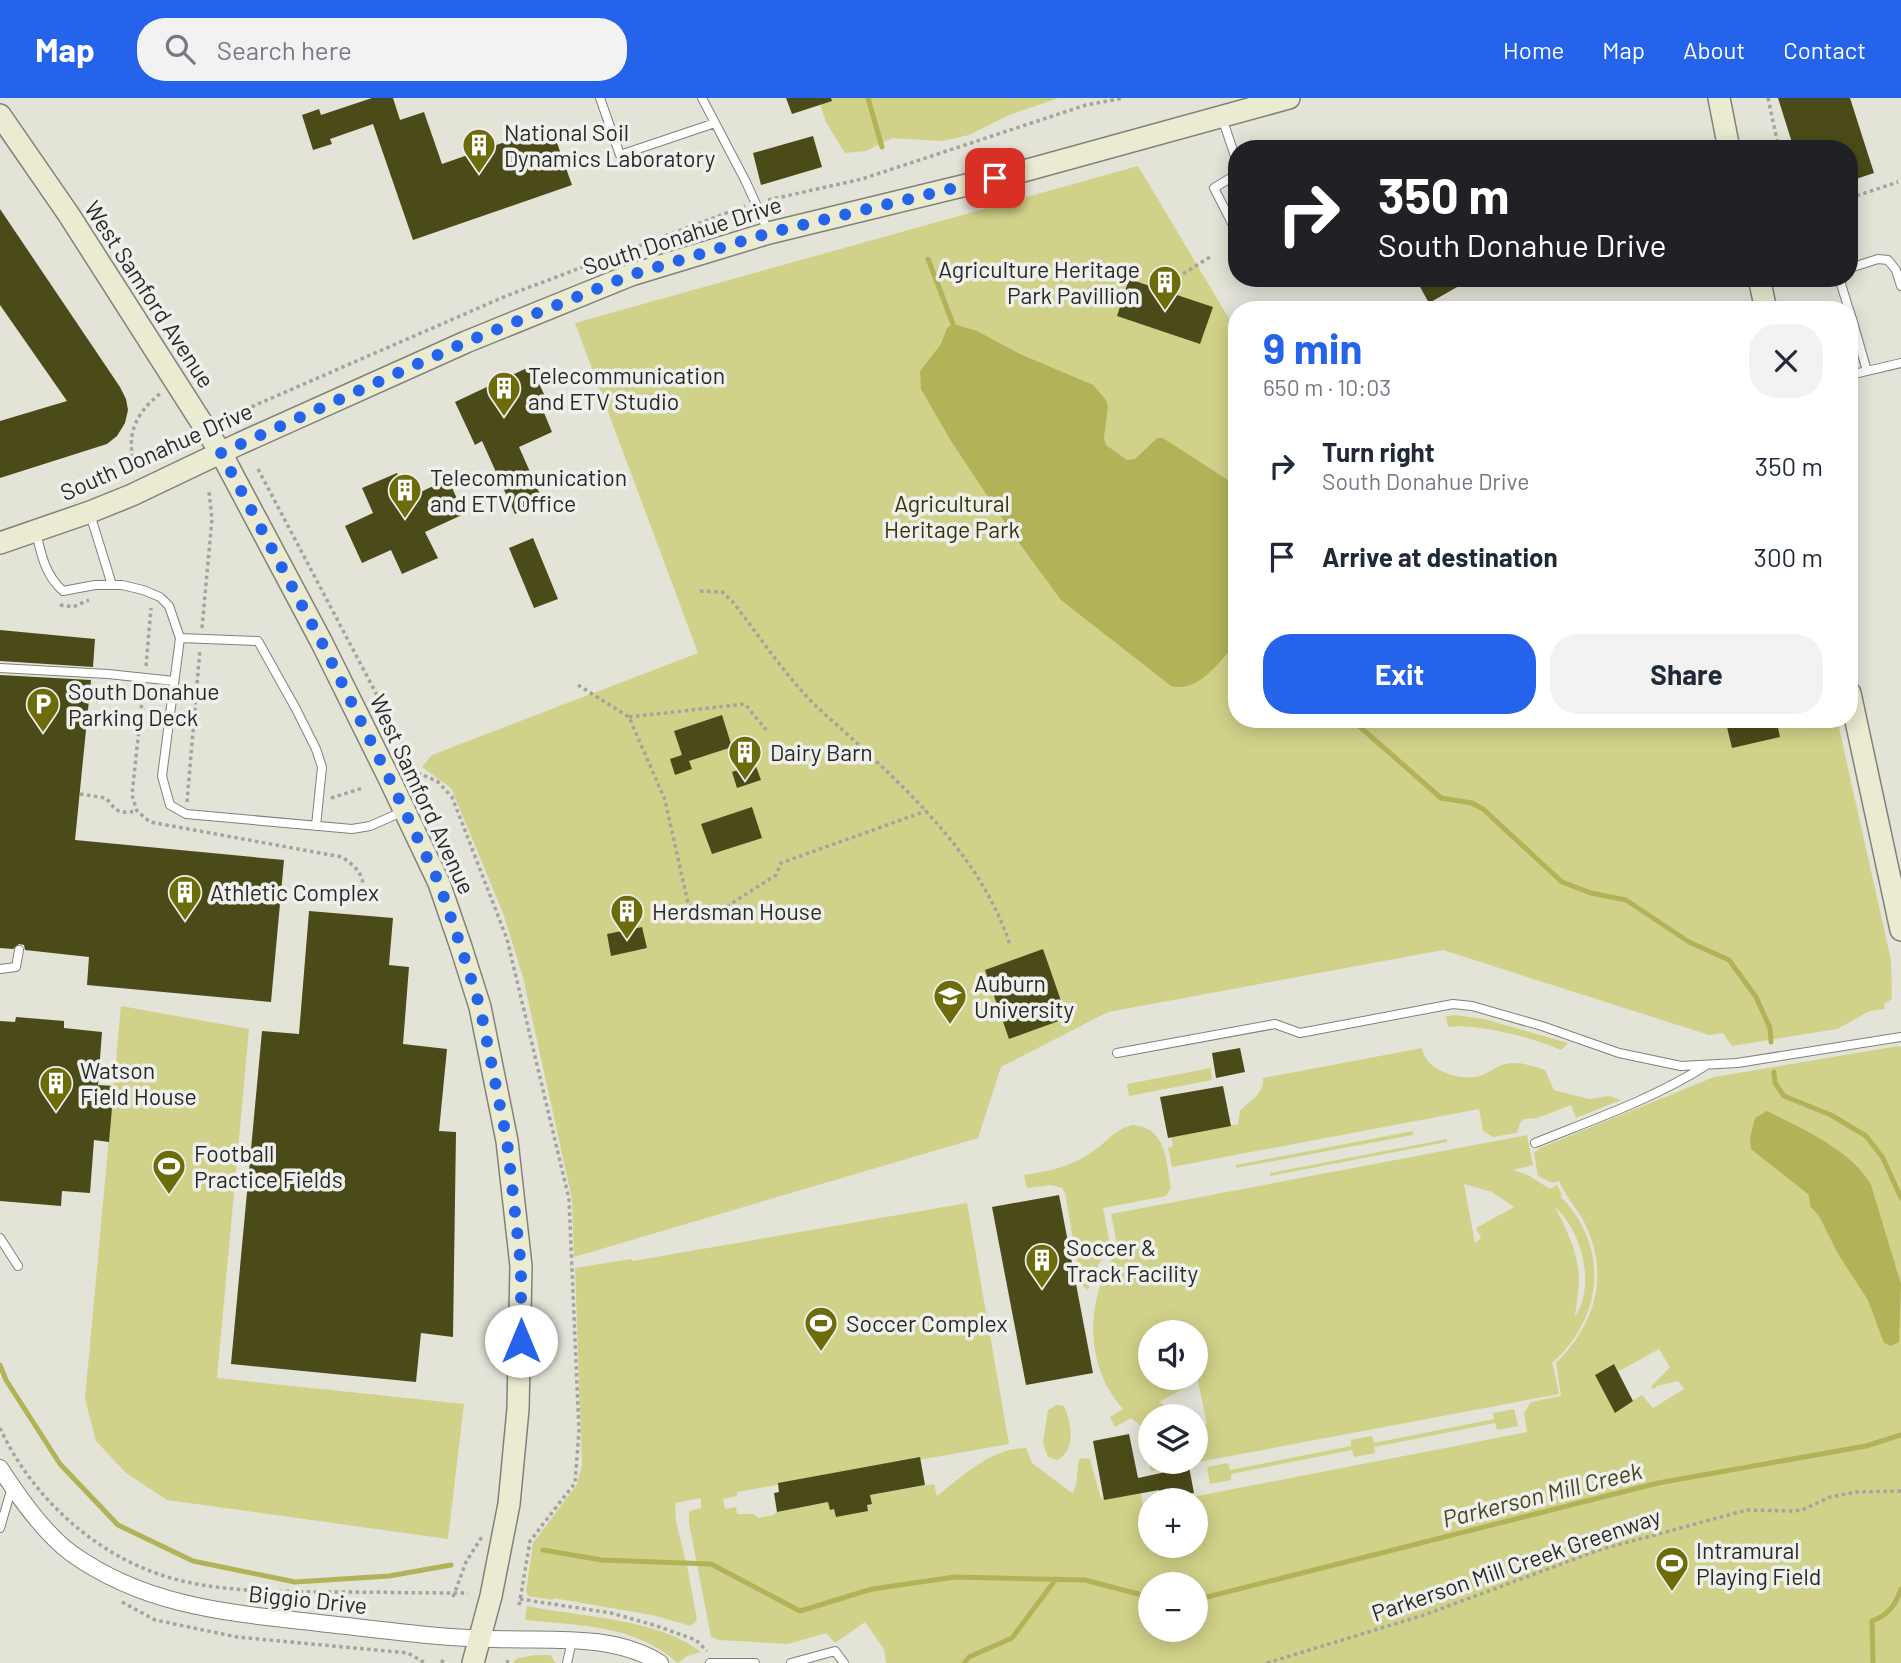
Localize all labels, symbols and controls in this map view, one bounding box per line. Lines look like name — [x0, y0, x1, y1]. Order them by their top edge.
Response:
search box — [137, 18, 627, 81]
text: Map — [35, 29, 95, 69]
icon: search — [161, 30, 199, 68]
text: Search here — [217, 34, 352, 65]
text: Home — [1503, 35, 1564, 64]
text: Map — [1602, 35, 1645, 64]
text: About — [1683, 35, 1745, 64]
text: Contact — [1783, 35, 1866, 64]
place label: National Soil Dynamics Laboratory — [504, 118, 716, 172]
building icon: National Soil Dynamics Laboratory — [460, 126, 498, 175]
pin — [965, 148, 1025, 208]
icon: arrive — [976, 159, 1014, 197]
text: 350 m — [1378, 165, 1510, 224]
icon: right — [1263, 168, 1354, 259]
street label: South Donahue Drive — [579, 190, 785, 280]
street label: West Samford Avenue — [79, 195, 221, 393]
text: South Donahue Drive — [1378, 225, 1667, 263]
place label: Agriculture Heritage Park Pavillion — [938, 255, 1140, 309]
building icon: Agriculture Heritage Park Pavillion — [1146, 263, 1184, 312]
text: 9 min — [1263, 322, 1362, 372]
button: close — [1749, 324, 1823, 398]
place label: Telecommunication and ETV Studio — [528, 361, 725, 415]
building icon: Telecommunication and ETV Studio — [485, 369, 523, 418]
text: 650 m · 10:03 — [1263, 373, 1391, 401]
street label: South Donahue Drive — [56, 396, 256, 506]
text: Turn right — [1322, 436, 1435, 467]
icon: right — [1263, 447, 1301, 485]
text: 350 m — [1755, 450, 1823, 481]
place label: Telecommunication and ETV Office — [430, 463, 627, 517]
text: South Donahue Drive — [1322, 467, 1529, 495]
building icon: Telecommunication and ETV Office — [386, 471, 424, 520]
park label: Agricultural Heritage Park — [884, 489, 1020, 543]
icon: arrive — [1263, 538, 1301, 576]
text: Arrive at destination — [1322, 541, 1558, 572]
text: 300 m — [1754, 541, 1823, 572]
button: Exit — [1263, 634, 1536, 714]
button: Share — [1550, 634, 1823, 714]
place label: South Donahue Parking Deck — [68, 677, 220, 731]
parking icon: South Donahue Parking Deck — [24, 685, 62, 734]
street label: West Samford Avenue — [364, 690, 482, 898]
building icon: Dairy Barn — [726, 733, 764, 782]
place label: Dairy Barn — [770, 738, 873, 766]
building icon: Athletic Complex — [166, 873, 204, 922]
place label: Athletic Complex — [210, 878, 379, 906]
building icon: Herdsman House — [608, 892, 646, 941]
place label: Herdsman House — [652, 897, 822, 925]
place label: Auburn University — [974, 969, 1075, 1023]
school or university icon: Auburn University — [931, 977, 969, 1026]
place label: Watson Field House — [80, 1056, 197, 1110]
building icon: Watson Field House — [37, 1064, 75, 1113]
place label: Football Practice Fields — [194, 1139, 343, 1193]
sports icon: Football Practice Fields — [150, 1147, 188, 1196]
place label: Soccer & Track Facility — [1066, 1233, 1198, 1287]
building icon: Soccer & Track Facility — [1023, 1241, 1061, 1290]
position arrow — [484, 1304, 558, 1378]
sports icon: Soccer Complex — [802, 1304, 840, 1353]
place label: Soccer Complex — [846, 1309, 1007, 1337]
map controls — [1138, 1320, 1208, 1642]
button: sound — [1138, 1320, 1208, 1390]
button: layers — [1138, 1404, 1208, 1474]
water label: Parkerson Mill Creek — [1439, 1455, 1645, 1533]
button: + — [1138, 1488, 1208, 1558]
street label: Parkerson Mill Creek Greenway — [1368, 1501, 1665, 1627]
place label: Intramural Playing Field — [1696, 1536, 1821, 1590]
sports icon: Intramural Playing Field — [1653, 1544, 1691, 1593]
button: − — [1138, 1572, 1208, 1642]
street label: Biggio Drive — [247, 1579, 369, 1619]

